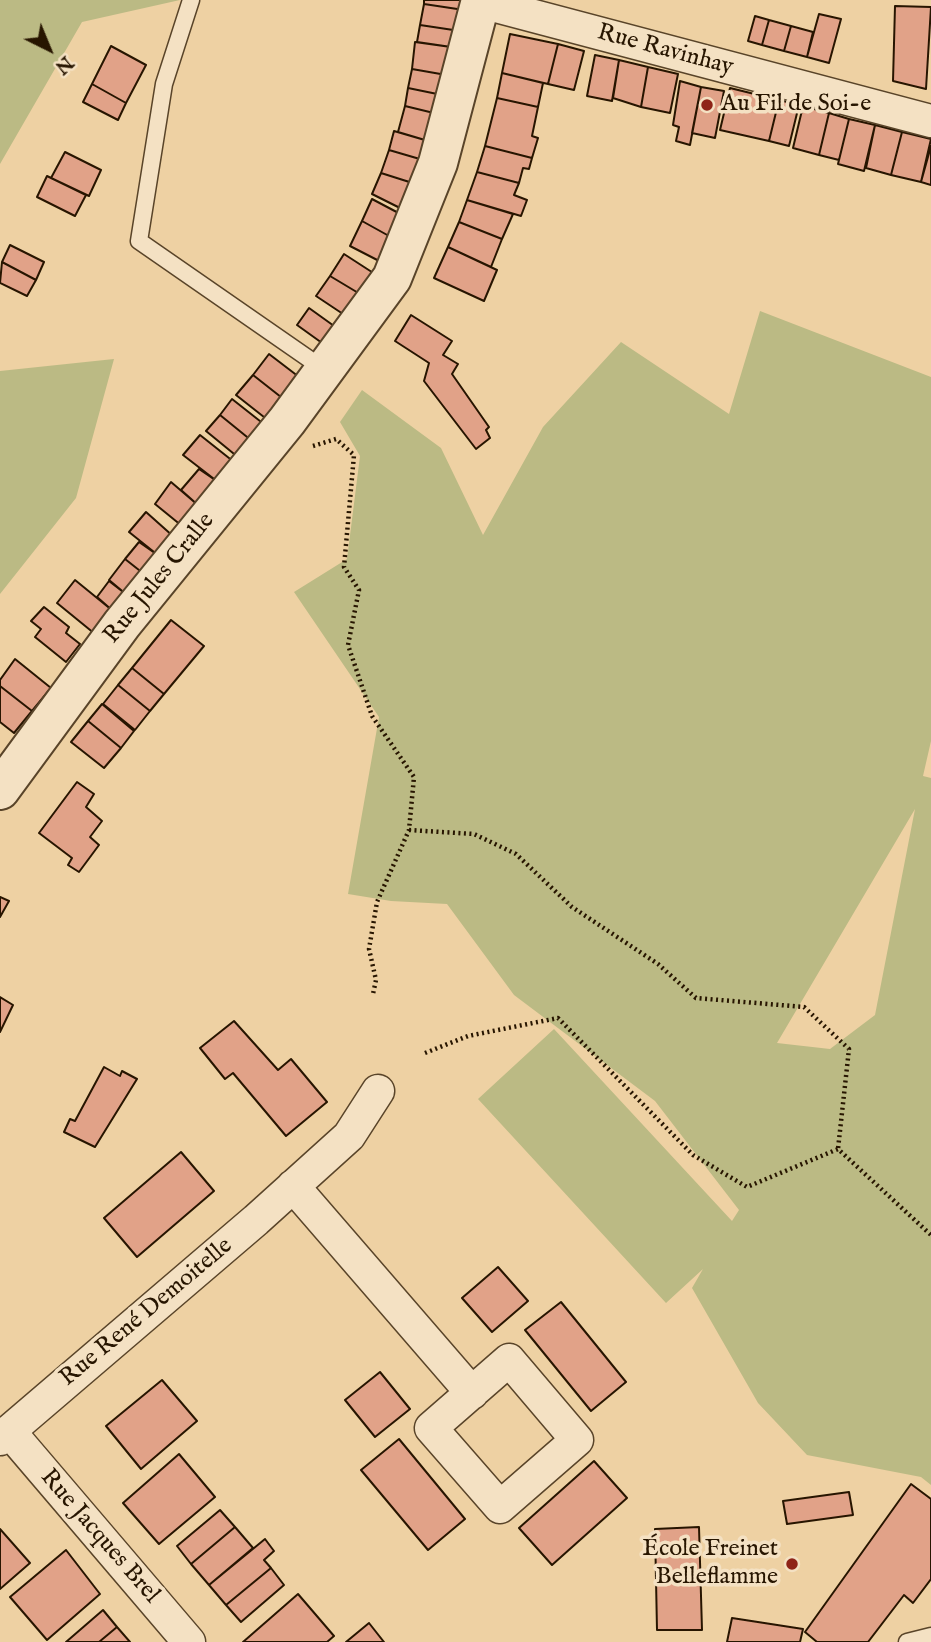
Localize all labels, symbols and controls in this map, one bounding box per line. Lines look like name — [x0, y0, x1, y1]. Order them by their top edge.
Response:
north arrow — [14, 14, 84, 84]
street label: Rue Ravinhay — [594, 19, 736, 83]
text: N — [49, 50, 78, 79]
place label: Au Fil de Soi-e — [721, 91, 871, 119]
marker: Au Fil de Soi-e — [699, 97, 715, 113]
street label: Rue Jules Cralle — [99, 508, 221, 650]
street label: Rue René Demoitelle — [55, 1232, 239, 1394]
street label: Rue Jacques Brel — [33, 1464, 165, 1610]
place label: École Freinet Belleflamme — [642, 1536, 778, 1592]
marker: École Freinet Belleflamme — [784, 1556, 800, 1572]

